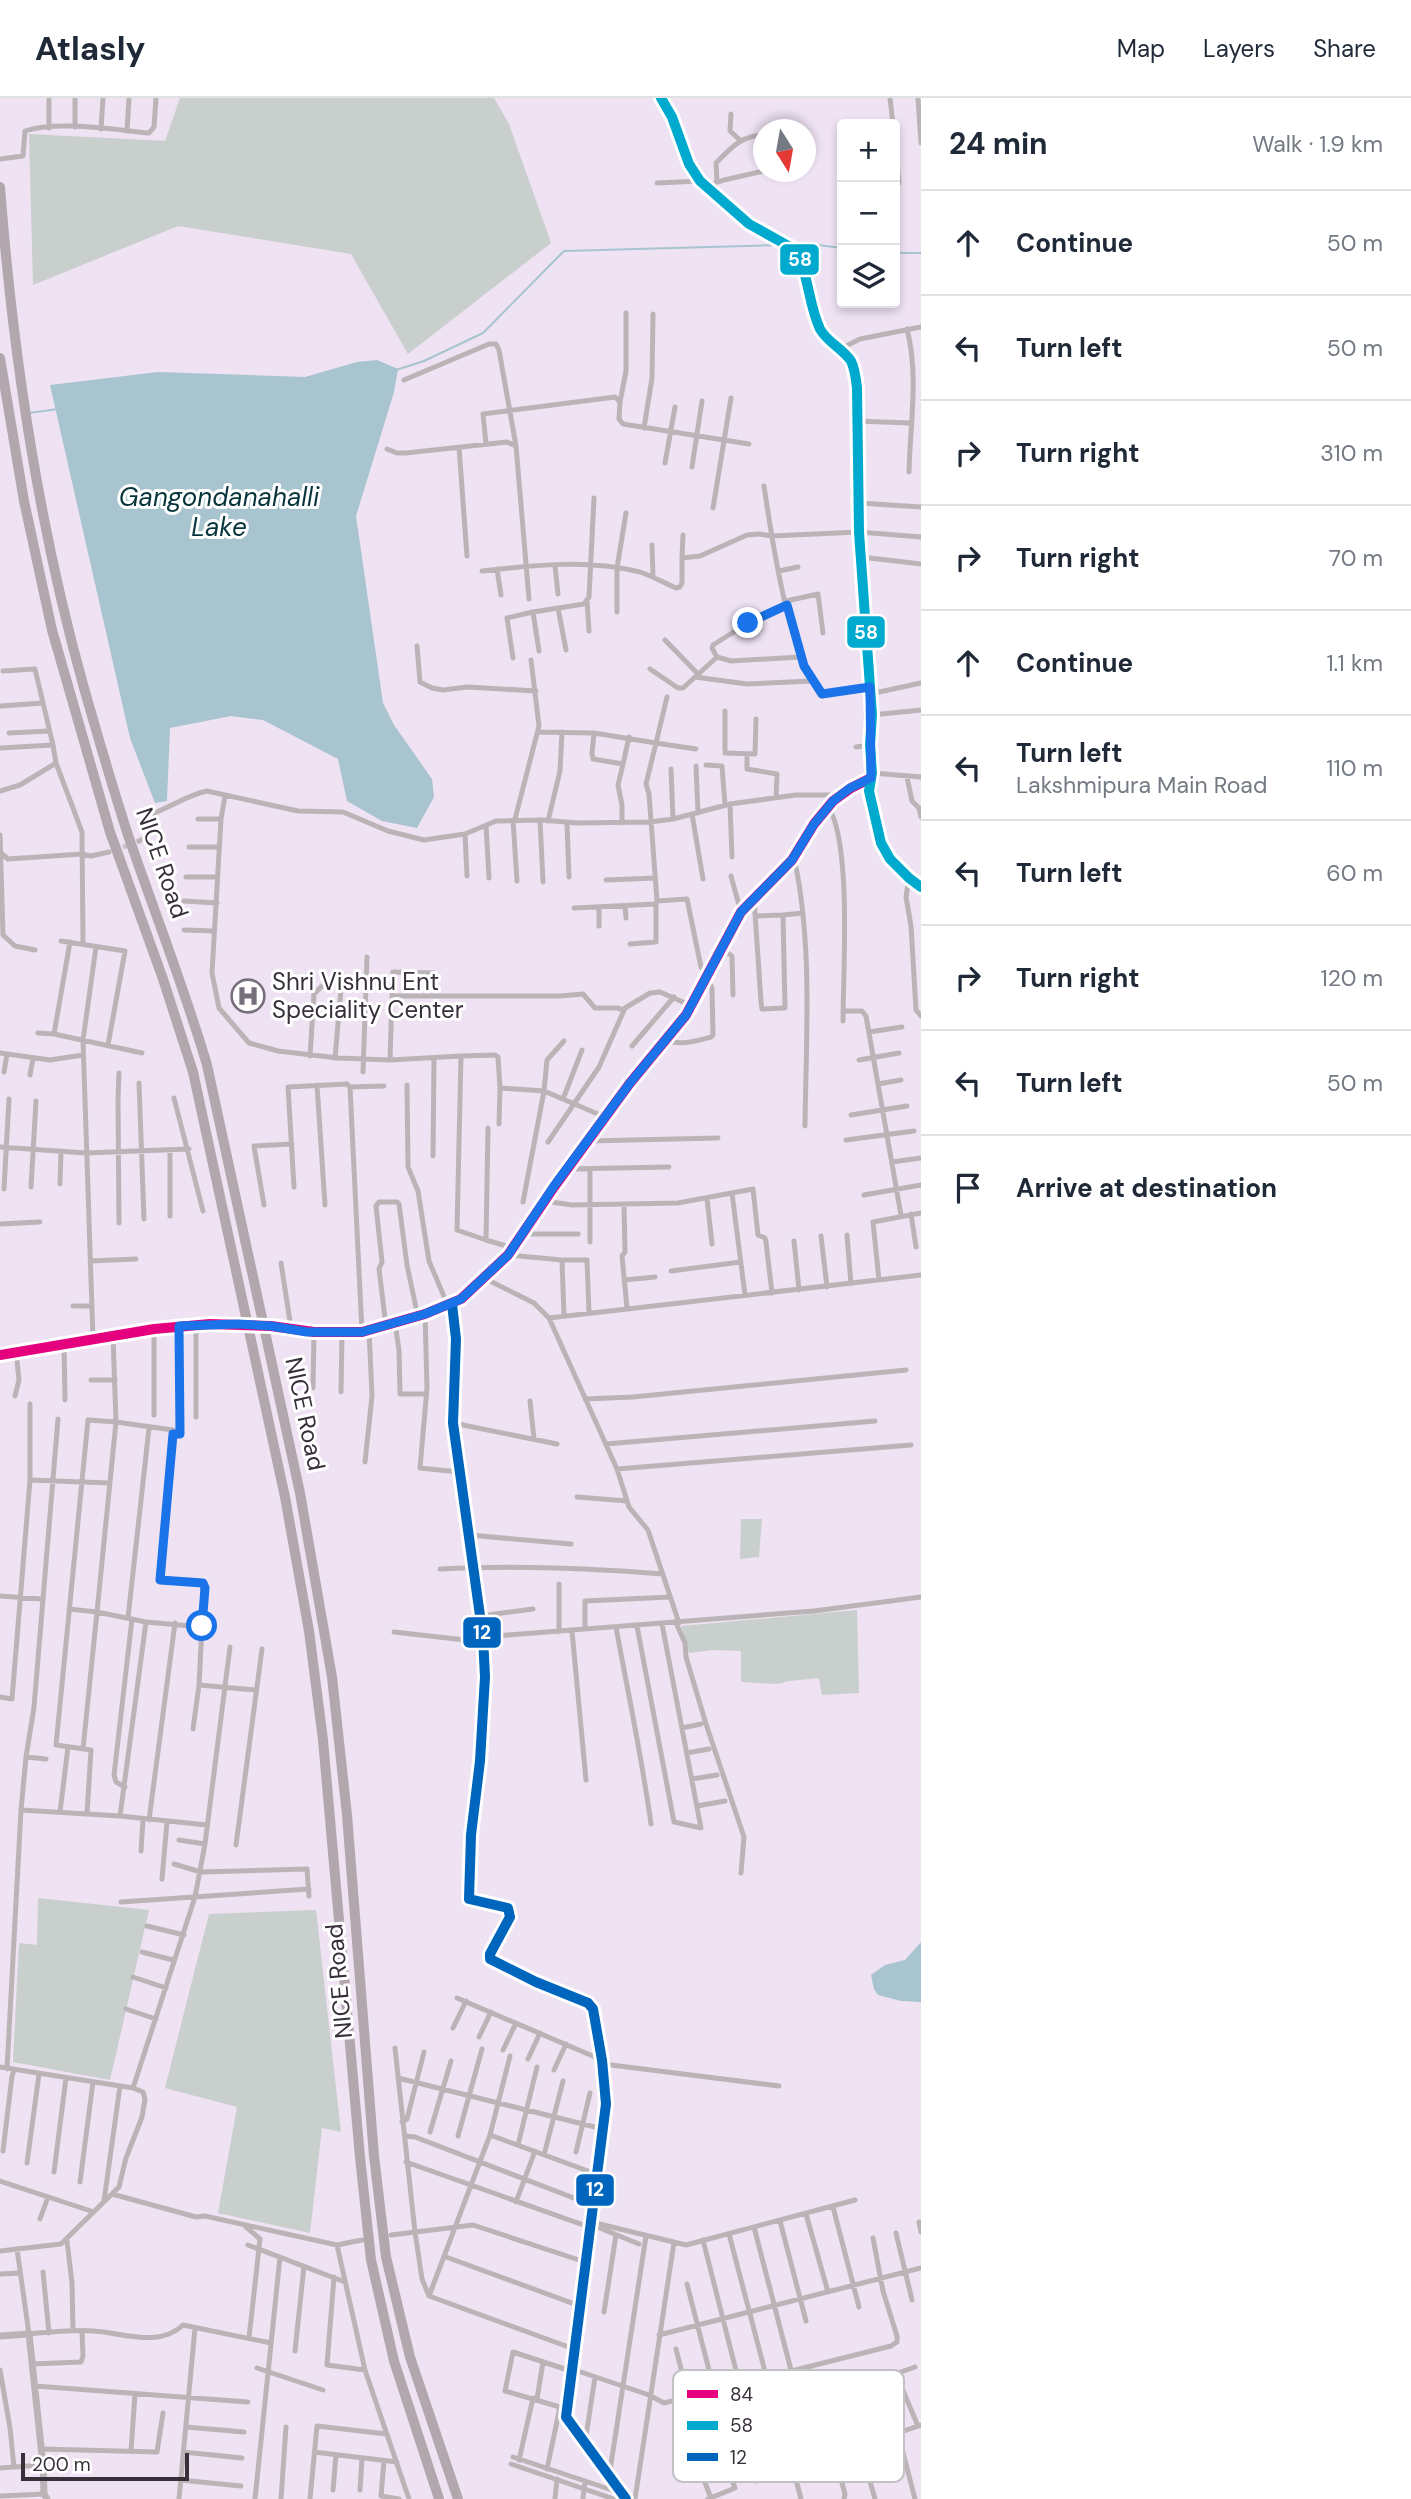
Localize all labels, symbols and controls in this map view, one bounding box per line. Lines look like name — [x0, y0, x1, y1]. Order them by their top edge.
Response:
text: Atlasly — [35, 27, 145, 70]
text: Map — [1117, 33, 1165, 64]
text: Layers — [1203, 33, 1275, 64]
text: Share — [1313, 33, 1376, 64]
north arrow — [753, 119, 816, 182]
map controls — [837, 119, 900, 308]
button: + — [837, 119, 900, 182]
text: 24 min — [949, 124, 1048, 163]
text: Walk · 1.9 km — [1252, 129, 1383, 159]
button: − — [837, 182, 900, 245]
icon: ahead — [949, 224, 987, 262]
text: Continue — [1016, 226, 1133, 260]
text: 50 m — [1327, 228, 1383, 258]
line badge: 58 — [779, 243, 820, 276]
button: layers — [837, 245, 900, 308]
text: 58 — [788, 247, 812, 272]
icon: left — [949, 329, 987, 367]
text: Turn left — [1016, 331, 1123, 365]
text: 50 m — [1327, 333, 1383, 363]
icon: right — [949, 434, 987, 472]
text: Turn right — [1016, 436, 1140, 470]
text: 310 m — [1320, 438, 1383, 468]
water label: Gangondanahalli Lake — [119, 480, 320, 544]
icon: right — [949, 539, 987, 577]
text: Turn right — [1016, 541, 1140, 575]
text: 70 m — [1329, 543, 1383, 573]
route end — [732, 607, 763, 638]
line badge: 58 — [846, 615, 886, 649]
text: 58 — [854, 620, 878, 645]
icon: ahead — [949, 644, 987, 682]
text: Continue — [1016, 646, 1133, 680]
text: 1.1 km — [1326, 648, 1383, 678]
text: Turn left — [1016, 736, 1123, 770]
icon: left — [949, 749, 987, 787]
text: 110 m — [1326, 753, 1383, 783]
text: Lakshmipura Main Road — [1016, 770, 1267, 800]
street label: NICE Road — [129, 803, 196, 922]
icon: left — [949, 854, 987, 892]
text: Turn left — [1016, 856, 1123, 890]
text: 60 m — [1326, 858, 1383, 888]
icon: right — [949, 959, 987, 997]
text: Turn right — [1016, 961, 1140, 995]
text: 120 m — [1320, 963, 1383, 993]
place label: Shri Vishnu Ent Speciality Center — [272, 966, 464, 1025]
hospital icon: Shri Vishnu Ent Speciality Center — [229, 977, 267, 1015]
icon: left — [949, 1064, 987, 1102]
text: Turn left — [1016, 1066, 1123, 1100]
text: 50 m — [1327, 1068, 1383, 1098]
icon: arrive — [949, 1169, 987, 1207]
text: Arrive at destination — [1016, 1171, 1277, 1205]
street label: NICE Road — [278, 1354, 333, 1473]
route start — [186, 1610, 217, 1641]
line badge: 12 — [462, 1616, 502, 1649]
text: 12 — [473, 1620, 491, 1645]
street label: NICE Road — [318, 1922, 359, 2040]
line badge: 12 — [575, 2173, 615, 2207]
text: 12 — [586, 2177, 604, 2202]
legend — [673, 2370, 904, 2482]
text: 84 — [730, 2382, 753, 2407]
text: 58 — [730, 2413, 753, 2438]
text: 12 — [730, 2445, 747, 2470]
scale bar — [21, 2450, 189, 2482]
text: 200 m — [32, 2452, 91, 2477]

